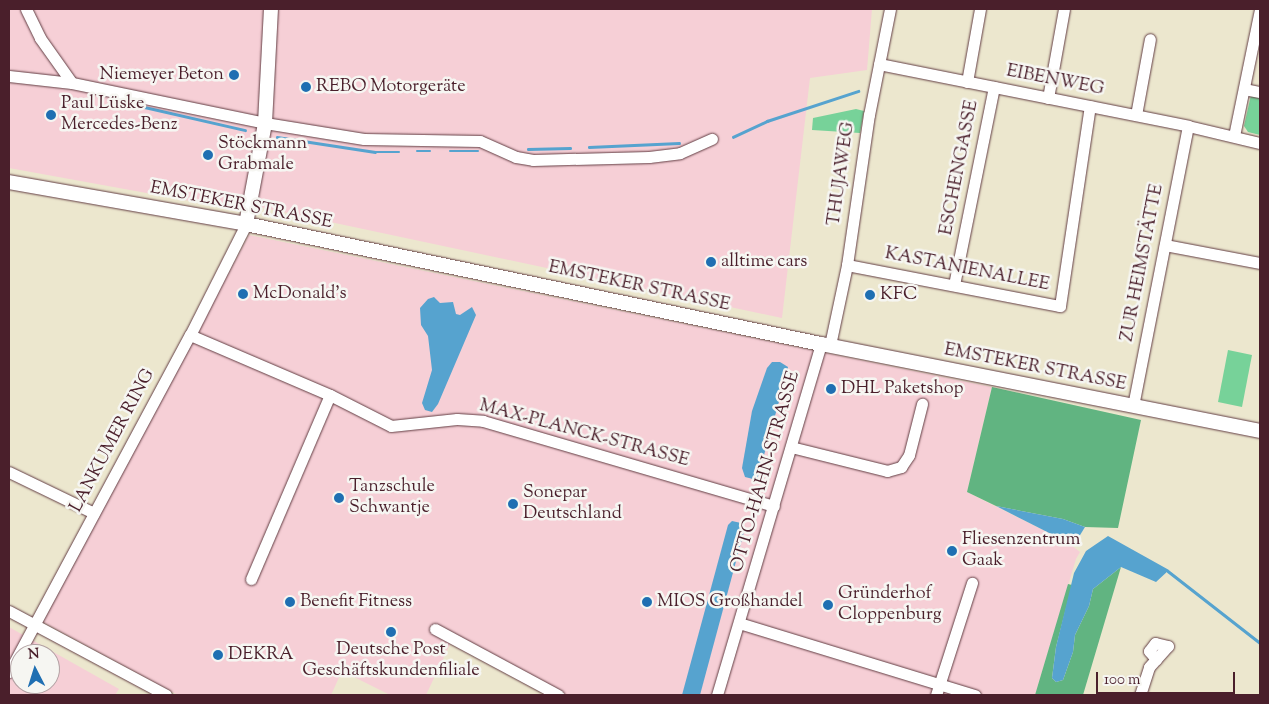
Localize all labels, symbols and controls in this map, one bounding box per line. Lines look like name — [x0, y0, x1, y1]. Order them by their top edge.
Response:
street label: EIBENWEG — [1004, 61, 1106, 101]
place label: Niemeyer Beton — [100, 64, 224, 86]
marker: Niemeyer Beton — [228, 69, 240, 81]
place label: REBO Motorgeräte — [316, 76, 466, 98]
marker: REBO Motorgeräte — [300, 81, 312, 93]
place label: Paul Lüske Mercedes-Benz — [61, 94, 178, 136]
street label: ESCHENGASSE — [936, 99, 984, 237]
marker: Paul Lüske Mercedes-Benz — [45, 109, 57, 121]
street label: THUJAWEG — [824, 121, 860, 227]
place label: Stöckmann Grabmale — [218, 134, 307, 176]
marker: Stöckmann Grabmale — [202, 149, 214, 161]
street label: EMSTEKER STRASSE — [148, 178, 334, 234]
street label: ZUR HEIMSTÄTTE — [1117, 182, 1169, 344]
street label: KASTANIENALLEE — [883, 243, 1051, 297]
place label: alltime cars — [721, 251, 807, 273]
marker: alltime cars — [705, 256, 717, 268]
street label: EMSTEKER STRASSE — [546, 257, 732, 317]
place label: McDonald's — [253, 283, 347, 305]
place label: KFC — [880, 284, 918, 306]
marker: McDonald's — [237, 288, 249, 300]
marker: KFC — [864, 289, 876, 301]
street label: EMSTEKER STRASSE — [942, 340, 1128, 396]
street label: LANKUMER RING — [66, 366, 160, 516]
street label: OTTO-HAHN-STRASSE — [727, 369, 805, 575]
place label: DHL Paketshop — [841, 378, 963, 400]
marker: DHL Paketshop — [825, 383, 837, 395]
street label: MAX-PLANCK-STRASSE — [477, 396, 691, 472]
place label: Tanzschule Schwantje — [349, 477, 435, 520]
place label: Sonepar Deutschland — [523, 483, 622, 526]
marker: Tanzschule Schwantje — [333, 492, 345, 504]
marker: Sonepar Deutschland — [507, 498, 519, 510]
place label: Fliesenzentrum Gaak — [962, 530, 1080, 572]
marker: Fliesenzentrum Gaak — [946, 545, 958, 557]
place label: Gründerhof Cloppenburg — [838, 584, 941, 626]
place label: Benefit Fitness — [300, 591, 412, 613]
place label: MIOS Großhandel — [657, 591, 803, 613]
marker: Benefit Fitness — [284, 596, 296, 608]
marker: MIOS Großhandel — [641, 596, 653, 608]
marker: Gründerhof Cloppenburg — [822, 599, 834, 611]
marker: Deutsche Post Geschäftskundenfiliale — [385, 626, 397, 638]
place label: Deutsche Post Geschäftskundenfiliale — [302, 640, 480, 682]
north arrow — [10, 644, 60, 694]
place label: DEKRA — [228, 644, 294, 666]
text: N — [27, 645, 40, 666]
marker: DEKRA — [212, 649, 224, 661]
scale bar — [1099, 662, 1238, 694]
text: 100 m — [1104, 670, 1140, 691]

